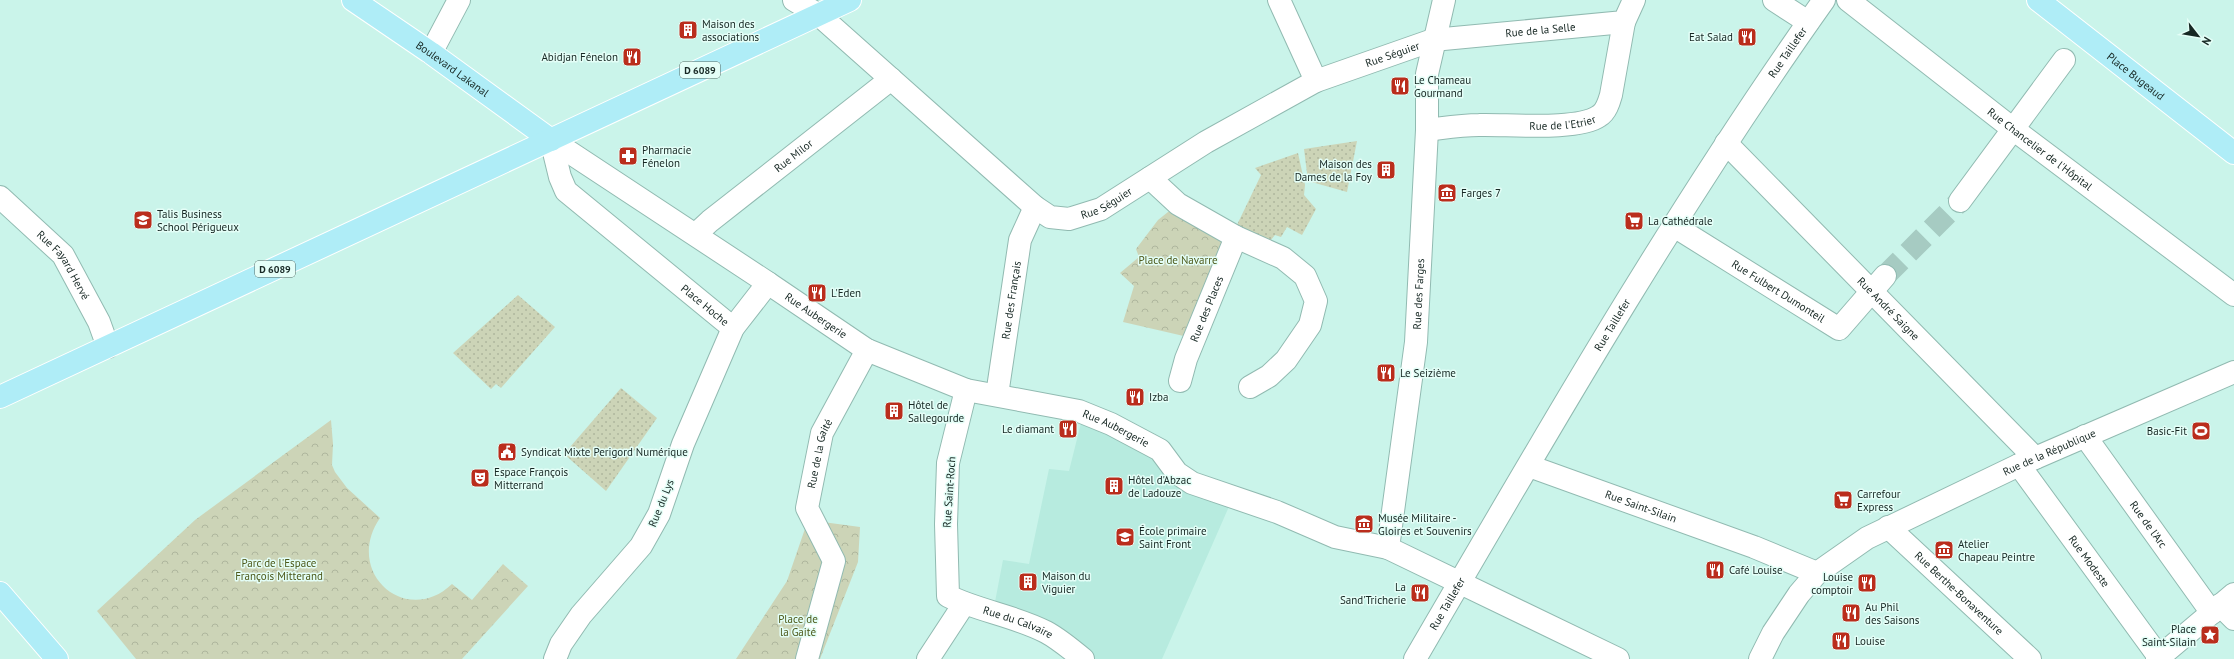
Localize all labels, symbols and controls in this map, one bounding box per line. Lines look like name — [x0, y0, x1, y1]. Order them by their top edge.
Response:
north arrow — [2178, 16, 2218, 56]
place label: Maison des associations — [702, 17, 760, 44]
building icon: Maison des associations — [677, 19, 699, 41]
street label: Rue de la Selle — [1505, 20, 1577, 40]
street label: Rue Taillefer — [1765, 24, 1810, 81]
restaurant icon: Eat Salad — [1736, 26, 1758, 48]
place label: Eat Salad — [1689, 30, 1733, 44]
text: N — [2199, 34, 2214, 48]
street label: Boulevard Lakanal — [413, 38, 492, 100]
street label: Rue Séguier — [1363, 38, 1421, 70]
restaurant icon: Abidjan Fénelon — [621, 46, 643, 68]
street label: Place Bugeaud — [2104, 49, 2167, 103]
place label: Abidjan Fénelon — [541, 50, 618, 64]
road number: D 6089 — [680, 62, 720, 78]
place label: Le Chameau Gourmand — [1414, 73, 1471, 100]
restaurant icon: Le Chameau Gourmand — [1389, 75, 1411, 97]
street label: Rue Chancelier de l'Hôpital — [1985, 105, 2096, 194]
street label: Rue de l'Etrier — [1529, 112, 1598, 133]
street label: Rue Milor — [771, 136, 816, 175]
place label: Pharmacie Fénelon — [642, 143, 692, 170]
pharmacy icon: Pharmacie Fénelon — [617, 145, 639, 167]
place label: Maison des Dames de la Foy — [1295, 157, 1373, 184]
building icon: Maison des Dames de la Foy — [1375, 159, 1397, 181]
museum icon: Farges 7 — [1436, 182, 1458, 204]
street label: Rue Séguier — [1079, 184, 1135, 222]
place label: Farges 7 — [1461, 186, 1501, 200]
place label: Talis Business School Périgueux — [157, 207, 239, 234]
school or university icon: Talis Business School Périgueux — [132, 209, 154, 231]
supermarket icon: La Cathédrale — [1623, 210, 1645, 232]
place label: La Cathédrale — [1648, 214, 1713, 228]
street label: Rue Fayard Hervé — [34, 227, 93, 303]
park label: Place de Navarre — [1138, 253, 1218, 267]
street label: Rue Fulbert Dumonteil — [1729, 257, 1828, 326]
street label: Rue des Farges — [1410, 258, 1427, 330]
street label: Rue des Français — [998, 260, 1024, 340]
road number: D 6089 — [255, 261, 295, 277]
street label: Rue des Places — [1187, 274, 1226, 344]
street label: Rue André Saigne — [1854, 274, 1923, 343]
street label: Place Hoche — [678, 281, 732, 329]
restaurant icon: L'Eden — [806, 282, 828, 304]
place label: L'Eden — [831, 286, 861, 300]
street label: Rue Aubergerie — [782, 290, 850, 342]
street label: Rue Taillefer — [1591, 296, 1634, 354]
restaurant icon: Le Seizième — [1375, 362, 1397, 384]
place label: Le Seizième — [1400, 366, 1456, 380]
restaurant icon: Izba — [1124, 386, 1146, 408]
place label: Izba — [1149, 390, 1169, 404]
place label: Hôtel de Sallegourde — [908, 398, 965, 425]
building icon: Hôtel de Sallegourde — [883, 400, 905, 422]
street label: Rue Aubergerie — [1081, 406, 1152, 450]
street label: Rue de la Gaité — [804, 416, 836, 490]
restaurant icon: Le diamant — [1057, 418, 1079, 440]
sports icon: Basic-Fit — [2190, 420, 2212, 442]
place label: Le diamant — [1002, 422, 1054, 436]
place label: Basic-Fit — [2147, 424, 2187, 438]
street label: Rue de la République — [2000, 426, 2098, 479]
public building icon: Syndicat Mixte Perigord Numérique — [496, 441, 518, 463]
place label: Syndicat Mixte Perigord Numérique — [521, 445, 688, 459]
street label: Rue Saint-Roch — [940, 456, 958, 528]
place label: Espace François Mitterrand — [494, 465, 569, 492]
theatre icon: Espace François Mitterrand — [469, 467, 491, 489]
place label: Hôtel d'Abzac de Ladouze — [1128, 473, 1191, 500]
building icon: Hôtel d'Abzac de Ladouze — [1103, 475, 1125, 497]
street label: Rue du Lys — [645, 477, 677, 529]
street label: Rue Saint-Silain — [1603, 487, 1679, 526]
place label: Carrefour Express — [1857, 487, 1901, 514]
supermarket icon: Carrefour Express — [1832, 489, 1854, 511]
street label: Rue de l'Arc — [2127, 498, 2170, 551]
place label: Musée Militaire - Gloires et Souvenirs — [1378, 511, 1472, 538]
museum icon: Musée Militaire - Gloires et Souvenirs — [1353, 513, 1375, 535]
place label: École primaire Saint Front — [1139, 524, 1207, 551]
school or university icon: École primaire Saint Front — [1114, 526, 1136, 548]
street label: Rue Modeste — [2066, 532, 2113, 590]
place label: Atelier Chapeau Peintre — [1958, 537, 2035, 564]
museum icon: Atelier Chapeau Peintre — [1933, 539, 1955, 561]
street label: Rue Berthe-Bonaventure — [1912, 548, 2007, 638]
park label: Parc de l'Espace François Mitterand — [235, 556, 323, 583]
restaurant icon: Café Louise — [1704, 559, 1726, 581]
place label: Café Louise — [1729, 563, 1783, 577]
place label: Maison du Viguier — [1041, 569, 1091, 596]
place label: Louise comptoir — [1811, 570, 1853, 597]
building icon: Maison du Viguier — [1017, 571, 1039, 593]
restaurant icon: Louise comptoir — [1856, 572, 1878, 594]
street label: Rue Taillefer — [1426, 575, 1468, 633]
place label: La Sand'Tricherie — [1340, 580, 1406, 607]
restaurant icon: La Sand'Tricherie — [1409, 582, 1431, 604]
place label: Au Phil des Saisons — [1865, 600, 1920, 627]
restaurant icon: Au Phil des Saisons — [1840, 602, 1862, 624]
street label: Rue du Calvaire — [981, 603, 1056, 642]
park label: Place de la Gaité — [778, 612, 818, 639]
place label: Place Saint-Silain — [2142, 622, 2196, 649]
place icon: Place Saint-Silain — [2199, 624, 2221, 646]
restaurant icon: Louise — [1830, 630, 1852, 652]
place label: Louise — [1855, 634, 1885, 648]

